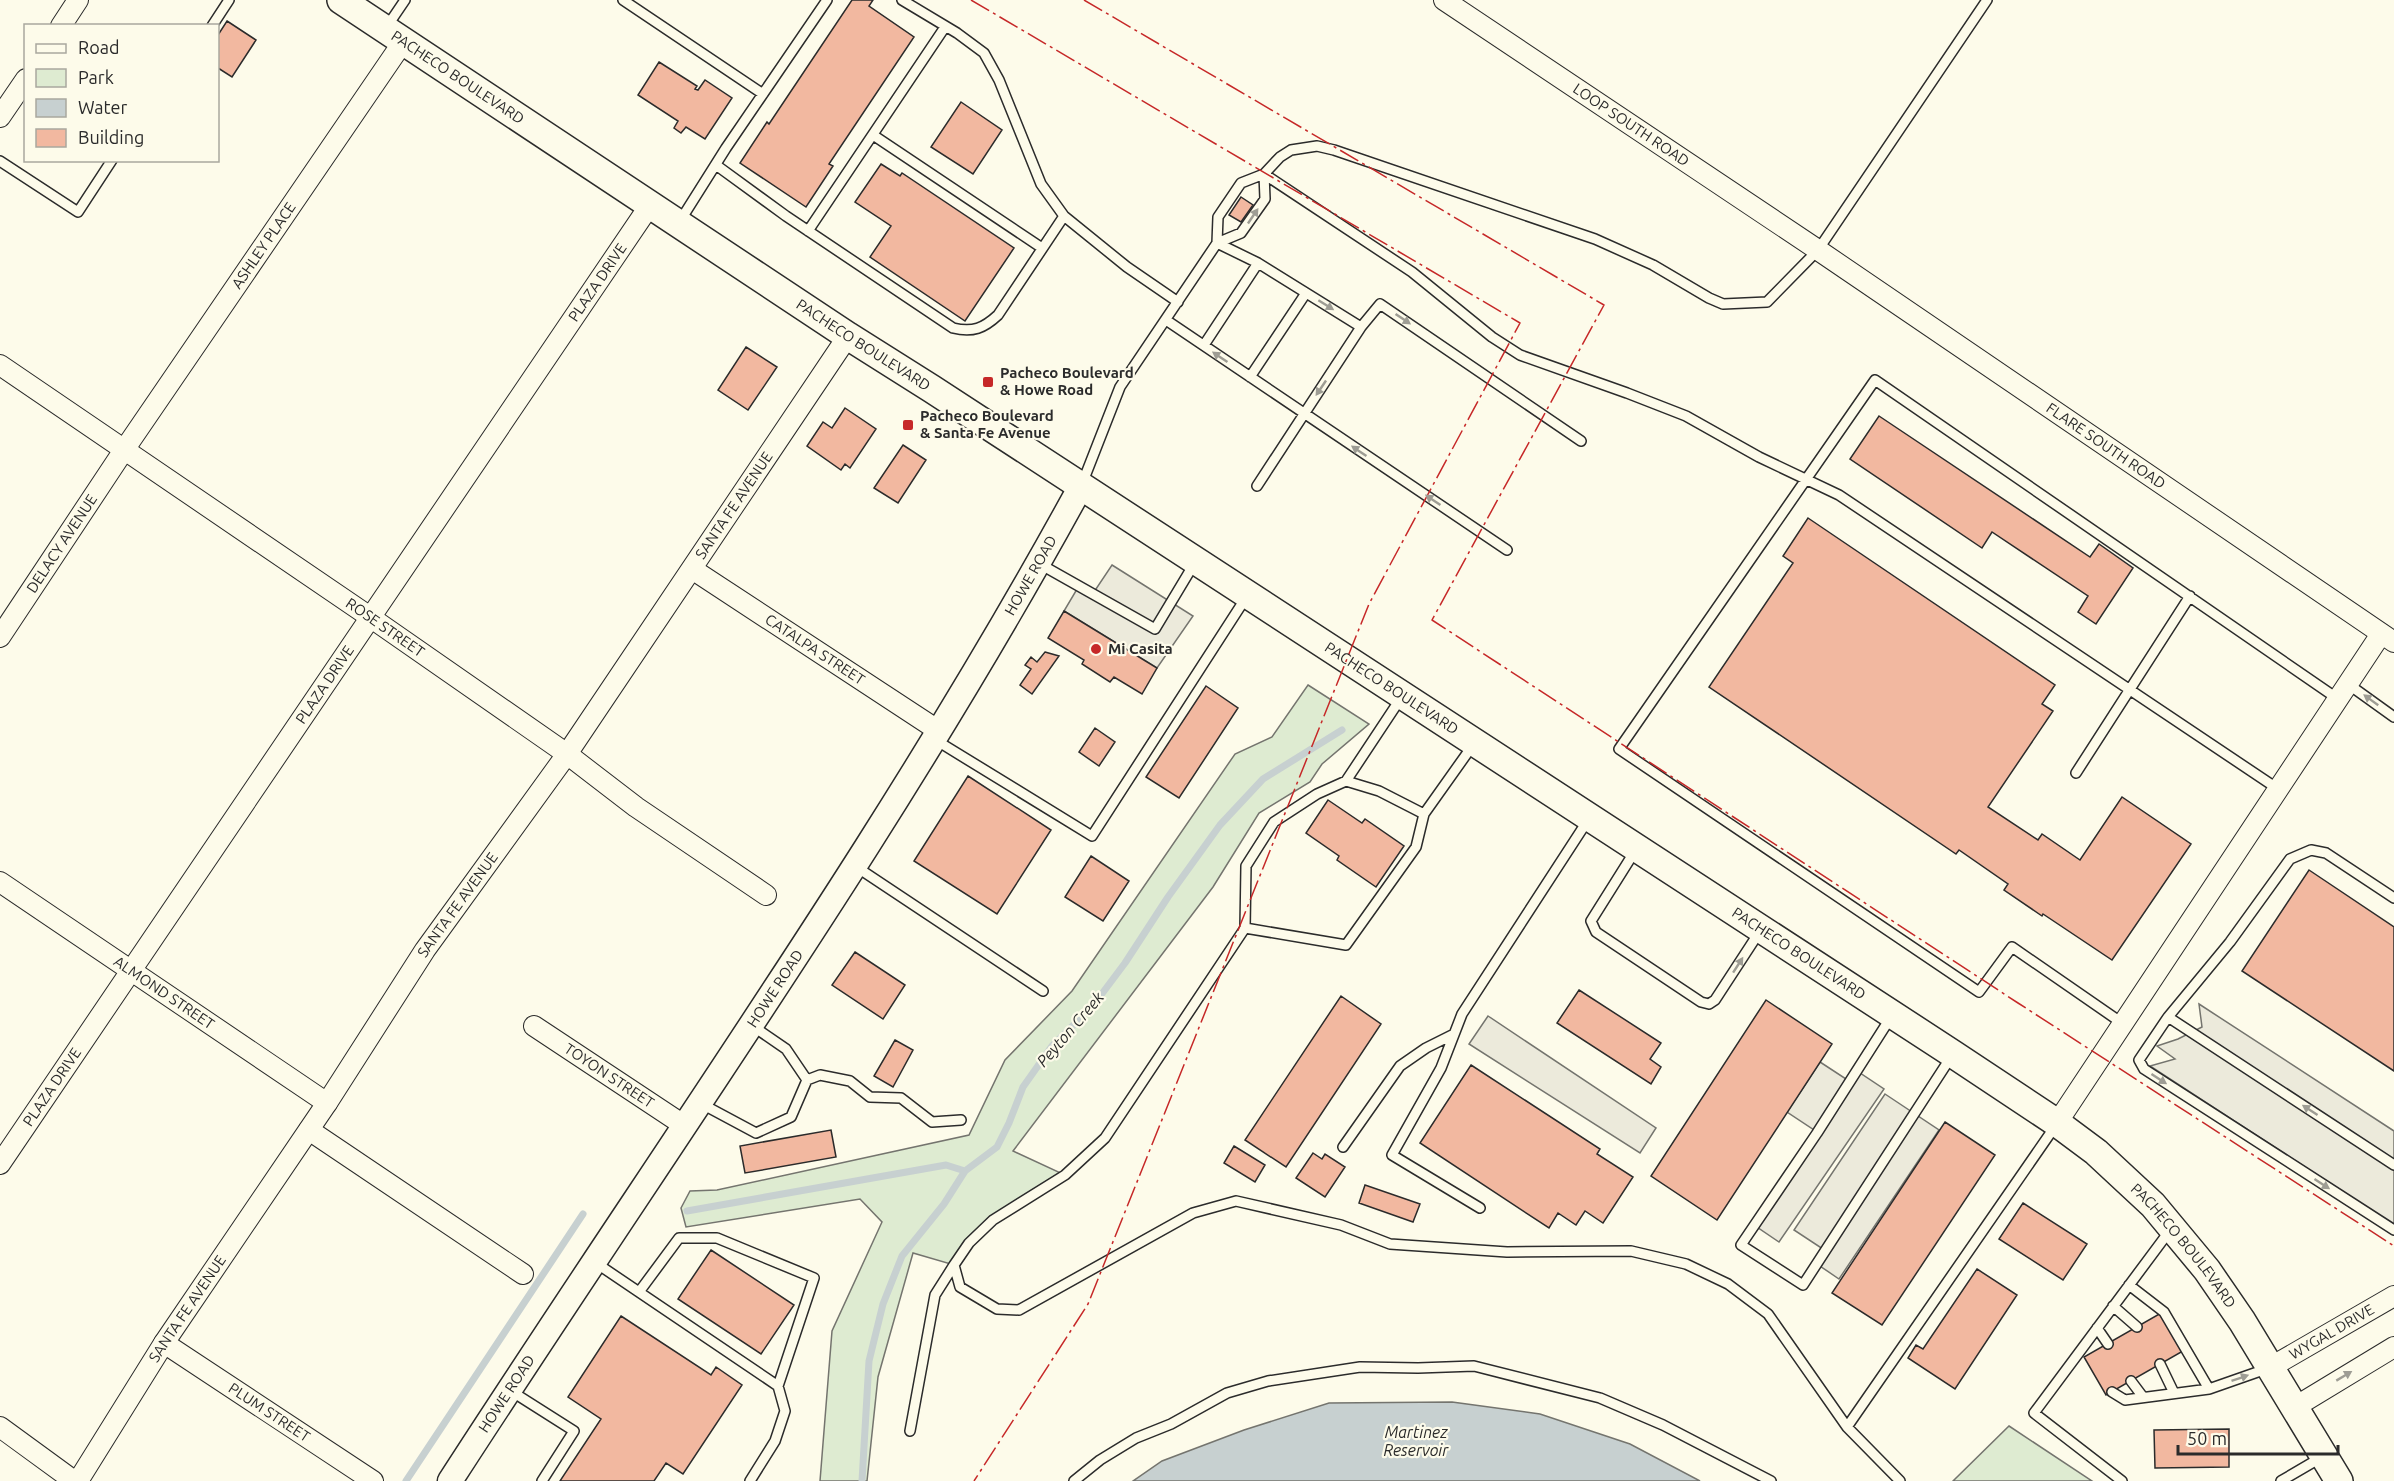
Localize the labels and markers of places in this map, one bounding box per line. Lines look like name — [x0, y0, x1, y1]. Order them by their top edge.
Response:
place label: Pacheco Boulevard & Howe Road — [1000, 364, 1134, 398]
marker: Pacheco Boulevard & Howe Road — [981, 375, 995, 389]
place label: Pacheco Boulevard & Santa Fe Avenue — [920, 407, 1054, 441]
marker: Pacheco Boulevard & Santa Fe Avenue — [901, 418, 915, 432]
place label: Mi Casita — [1108, 640, 1173, 657]
marker: Mi Casita — [1089, 642, 1103, 656]

